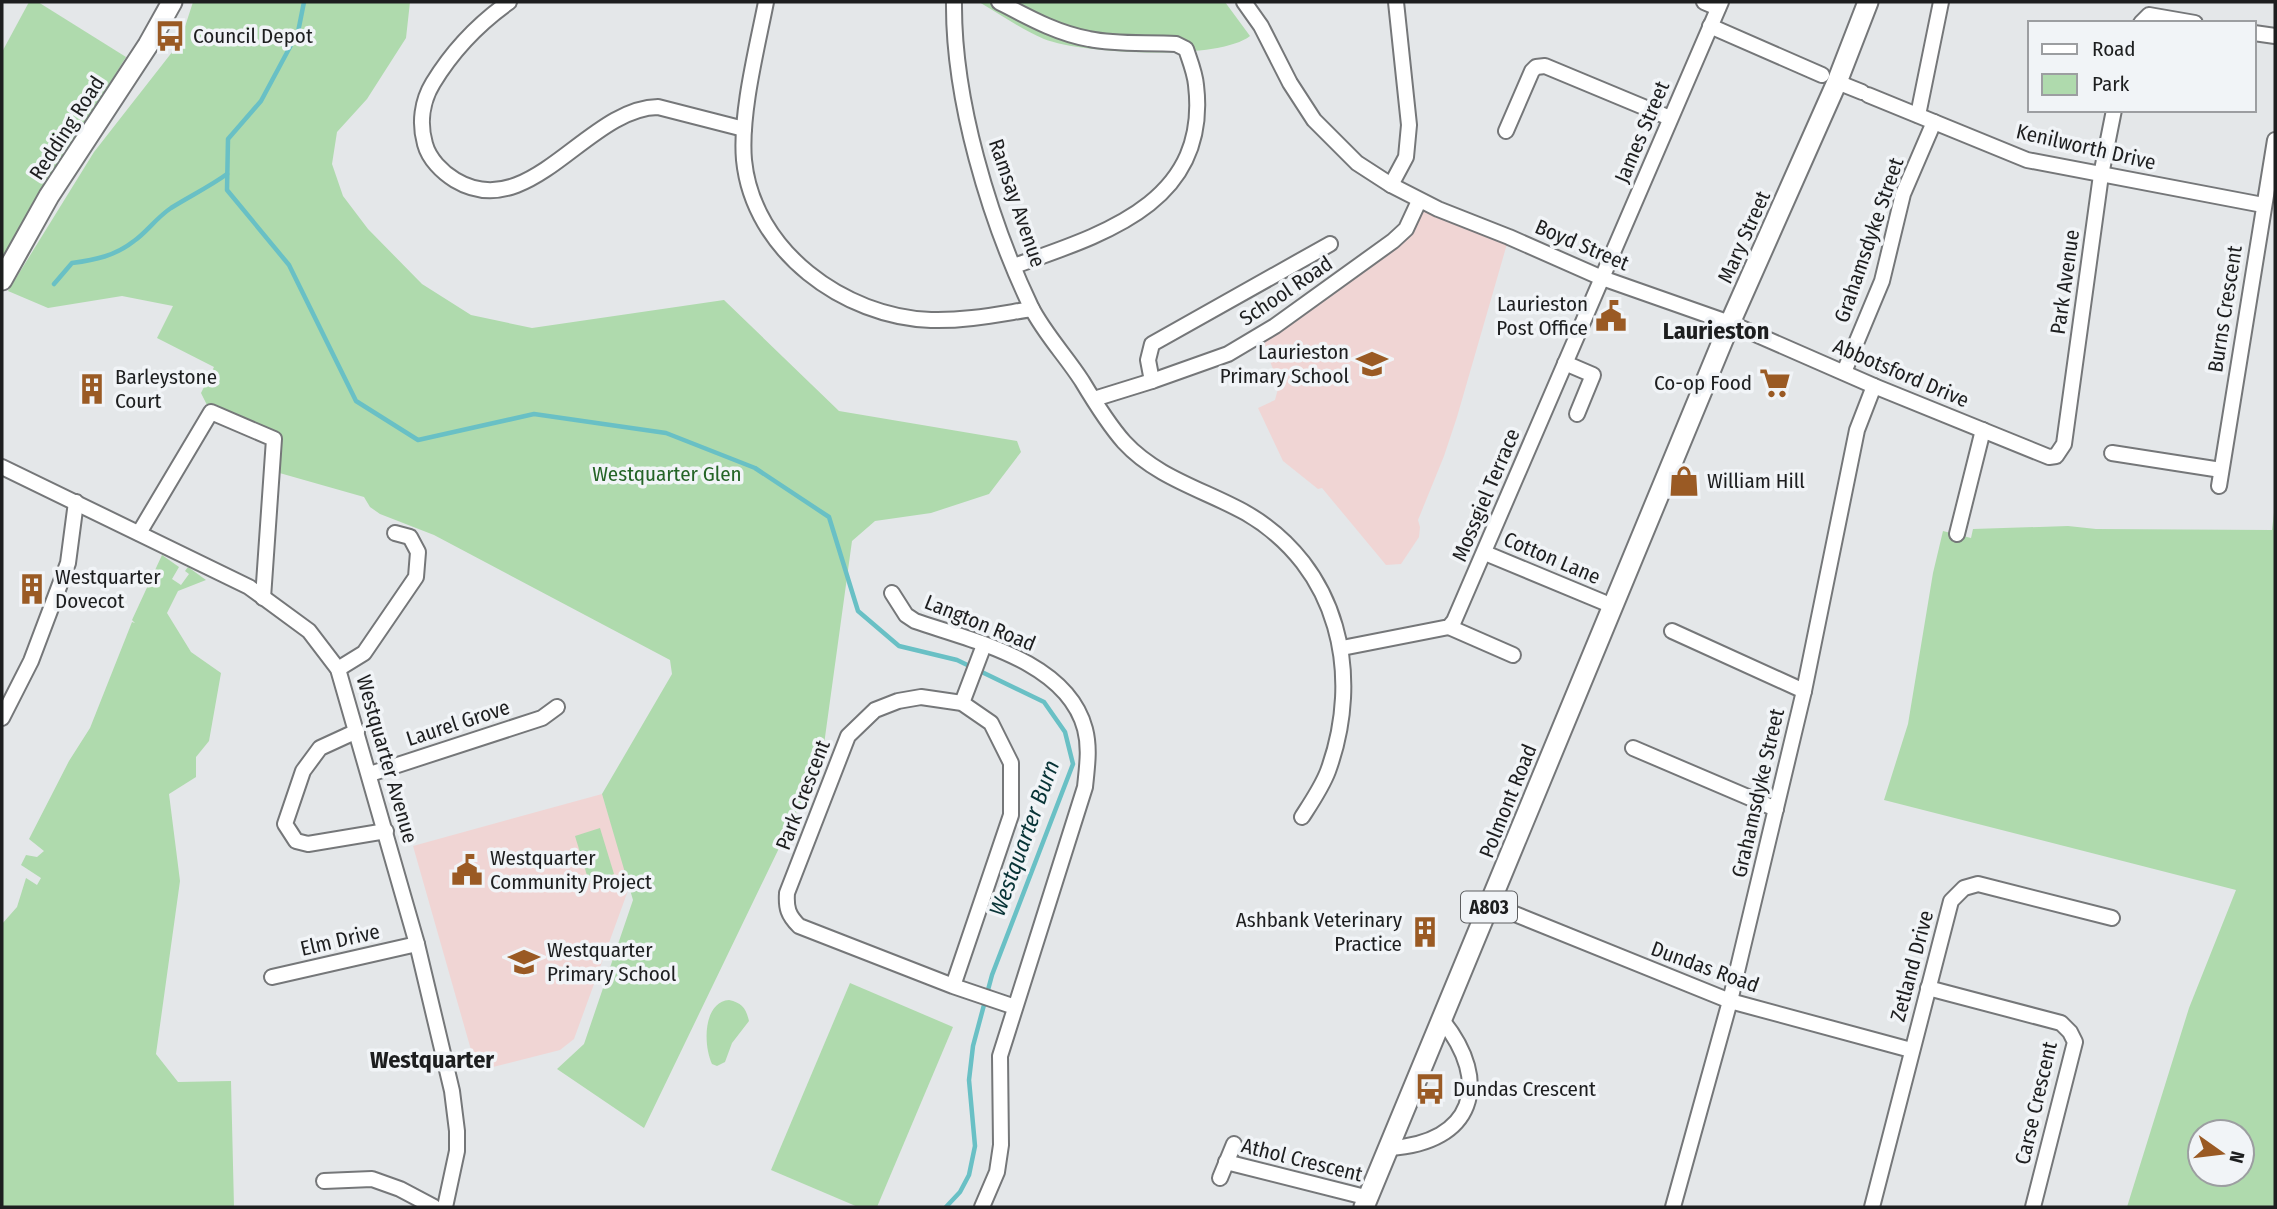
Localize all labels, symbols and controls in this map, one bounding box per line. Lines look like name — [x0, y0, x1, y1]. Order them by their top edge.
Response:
bus stop icon: Council Depot — [153, 19, 187, 53]
legend — [2028, 21, 2256, 112]
place label: Council Depot — [193, 23, 313, 49]
text: Road — [2092, 36, 2136, 62]
street label: Redding Road — [24, 71, 110, 185]
text: Park — [2092, 71, 2130, 97]
street label: James Street — [1609, 77, 1675, 187]
street label: Kenilworth Drive — [2014, 118, 2158, 176]
street label: Ramsay Avenue — [983, 135, 1051, 271]
street label: Grahamsdyke Street — [1829, 154, 1909, 326]
street label: Mary Street — [1712, 187, 1776, 287]
street label: Boyd Street — [1531, 214, 1633, 276]
street label: Park Avenue — [2045, 228, 2085, 336]
street label: Burns Crescent — [2202, 244, 2248, 374]
street label: School Road — [1235, 250, 1337, 332]
place label: Laurieston Post Office — [1496, 291, 1588, 341]
public building icon: Laurieston Post Office — [1594, 299, 1628, 333]
district label: Laurieston — [1663, 317, 1769, 345]
street label: Abbotsford Drive — [1829, 333, 1973, 413]
place label: Laurieston Primary School — [1220, 339, 1349, 389]
school or university icon: Laurieston Primary School — [1355, 347, 1389, 381]
place label: Barleystone Court — [115, 364, 217, 414]
supermarket icon: Co-op Food — [1758, 366, 1792, 400]
place label: Co-op Food — [1654, 370, 1752, 396]
building icon: Barleystone Court — [75, 372, 109, 406]
street label: Mossgiel Terrace — [1446, 425, 1526, 565]
park label: Westquarter Glen — [592, 461, 742, 487]
shop icon: William Hill — [1667, 464, 1701, 498]
place label: William Hill — [1707, 468, 1805, 494]
street label: Cotton Lane — [1500, 526, 1604, 590]
place label: Westquarter Dovecot — [55, 564, 161, 614]
building icon: Westquarter Dovecot — [15, 572, 49, 606]
street label: Langton Road — [921, 589, 1039, 657]
street label: Westquarter Avenue — [351, 672, 423, 846]
street label: Laurel Grove — [403, 694, 513, 752]
street label: Grahamsdyke Street — [1726, 706, 1790, 880]
street label: Park Crescent — [770, 736, 836, 854]
street label: Polmont Road — [1473, 740, 1543, 862]
water label: Westquarter Burn — [983, 756, 1065, 920]
place label: Westquarter Community Project — [490, 845, 652, 895]
public building icon: Westquarter Community Project — [450, 853, 484, 887]
road number: A803 — [1461, 892, 1517, 923]
place label: Ashbank Veterinary Practice — [1236, 907, 1403, 957]
street label: Zetland Drive — [1885, 908, 1939, 1024]
building icon: Ashbank Veterinary Practice — [1408, 915, 1442, 949]
street label: Elm Drive — [298, 918, 382, 962]
street label: Dundas Road — [1647, 935, 1763, 999]
place label: Westquarter Primary School — [547, 937, 677, 987]
school or university icon: Westquarter Primary School — [507, 945, 541, 979]
street label: Carse Crescent — [2009, 1039, 2063, 1167]
district label: Westquarter — [370, 1046, 494, 1074]
bus stop icon: Dundas Crescent — [1413, 1072, 1447, 1106]
place label: Dundas Crescent — [1453, 1076, 1596, 1102]
north arrow — [2186, 1118, 2256, 1188]
street label: Athol Crescent — [1239, 1132, 1365, 1188]
text: N — [2224, 1149, 2250, 1165]

